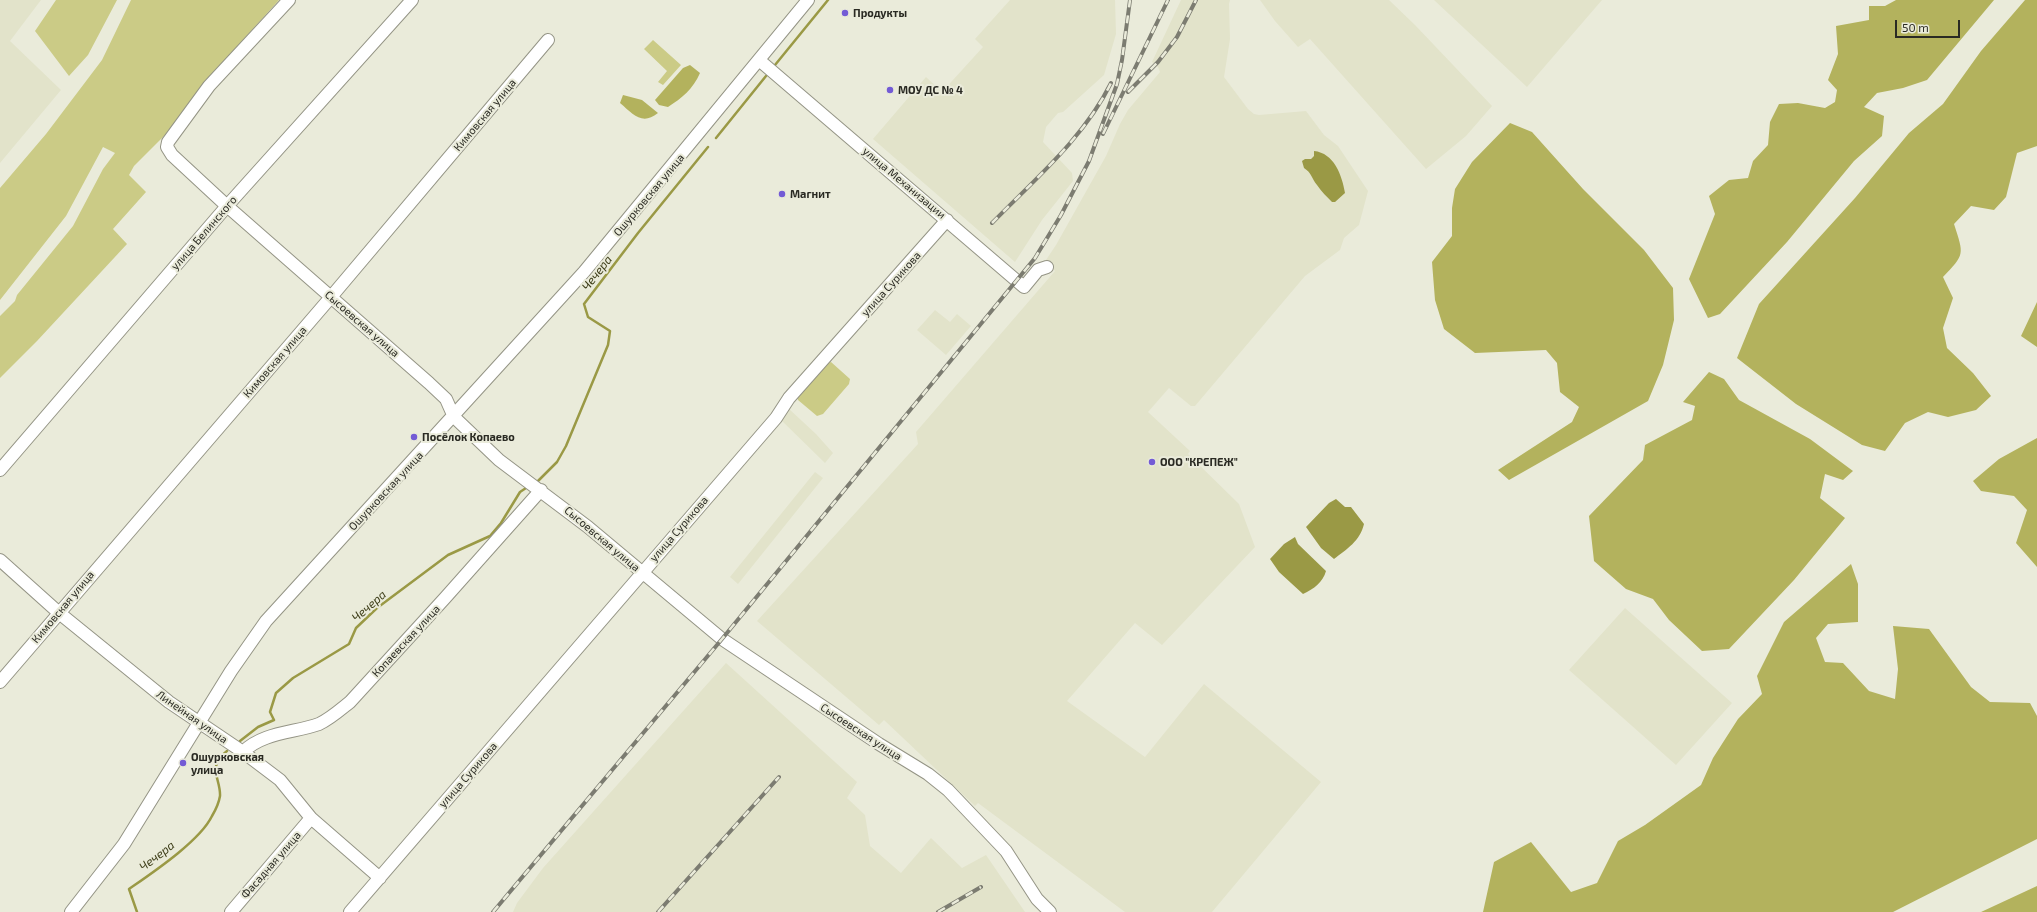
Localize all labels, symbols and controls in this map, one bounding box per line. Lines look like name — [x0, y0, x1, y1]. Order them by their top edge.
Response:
place label: Продукты — [853, 6, 907, 20]
marker: Продукты — [840, 8, 850, 18]
scale bar — [1897, 12, 1962, 38]
text: 50 m — [1902, 20, 1929, 34]
street label: Кимовская улица — [451, 76, 519, 154]
place label: МОУ ДС № 4 — [898, 83, 963, 97]
marker: МОУ ДС № 4 — [885, 85, 895, 95]
street label: улица Механизации — [860, 144, 948, 222]
street label: Ошурковская улица — [611, 151, 687, 239]
place label: Магнит — [790, 187, 831, 201]
marker: Магнит — [777, 189, 787, 199]
street label: улица Белинского — [168, 193, 240, 273]
street label: улица Сурикова — [859, 249, 923, 319]
water label: Чечера — [579, 253, 615, 293]
street label: Сысоевская улица — [322, 288, 402, 360]
street label: Кимовская улица — [240, 324, 310, 400]
place label: Посёлок Копаево — [422, 430, 515, 444]
marker: Посёлок Копаево — [409, 432, 419, 442]
street label: Ошурковская улица — [346, 449, 426, 533]
place label: ООО "КРЕПЕЖ" — [1160, 455, 1238, 469]
marker: ООО "КРЕПЕЖ" — [1147, 457, 1157, 467]
street label: улица Сурикова — [647, 494, 711, 564]
street label: Сысоевская улица — [562, 504, 642, 574]
street label: Кимовская улица — [29, 568, 97, 646]
water label: Чечера — [349, 587, 389, 625]
street label: Копаевская улица — [369, 602, 443, 680]
street label: Линейная улица — [154, 687, 230, 747]
street label: Сысоевская улица — [818, 701, 904, 763]
street label: улица Сурикова — [436, 740, 500, 810]
place label: Ошурковская улица — [191, 750, 264, 776]
marker: Ошурковская улица — [178, 758, 188, 768]
street label: Фасадная улица — [238, 829, 304, 901]
water label: Чечера — [136, 838, 178, 874]

